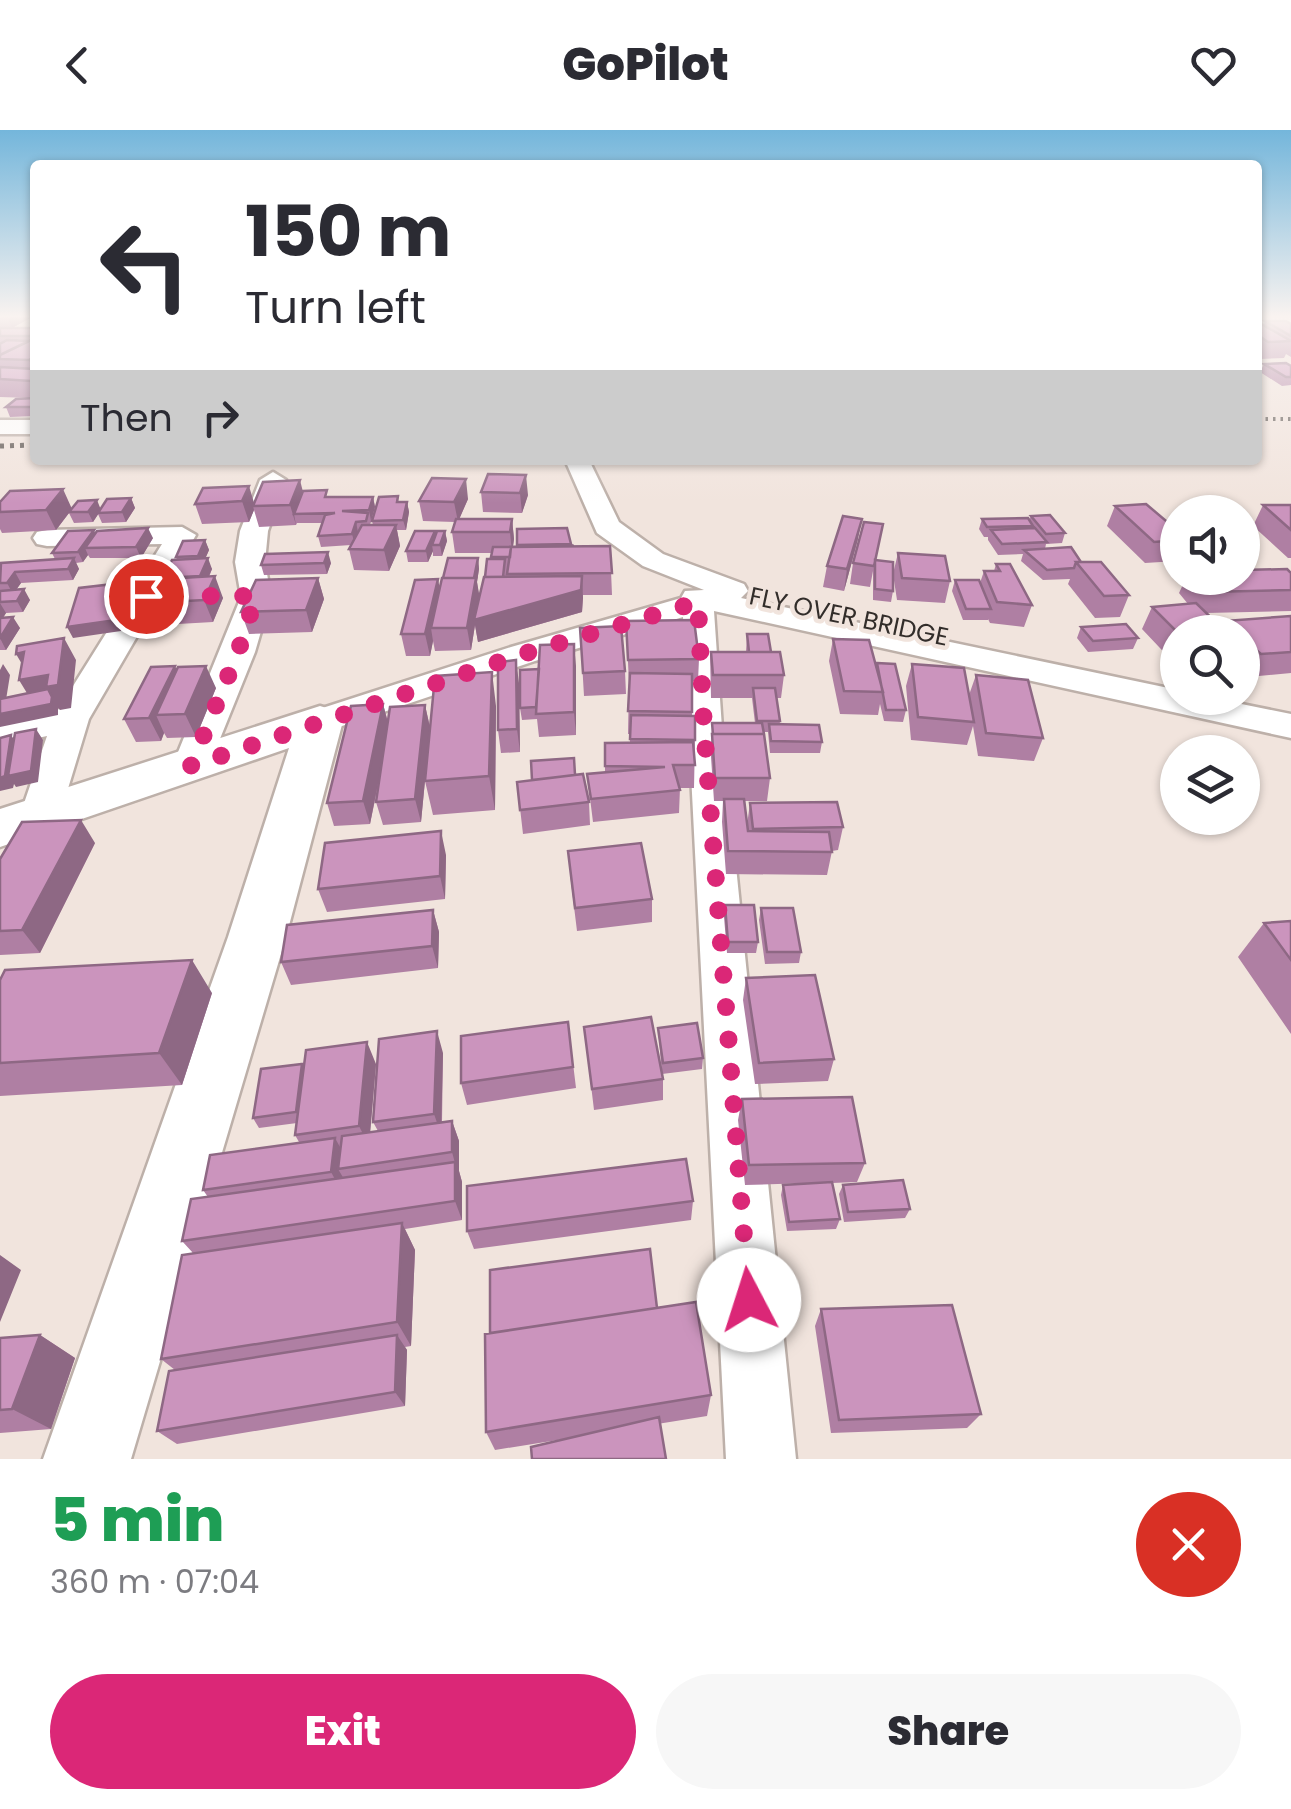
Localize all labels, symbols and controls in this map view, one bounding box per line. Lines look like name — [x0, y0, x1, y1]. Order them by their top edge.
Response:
text: GoPilot — [562, 33, 729, 96]
icon: back — [50, 38, 105, 93]
icon: heart — [1186, 38, 1241, 93]
text: 150 m — [245, 182, 451, 281]
icon: left — [80, 200, 210, 330]
text: Turn left — [245, 276, 426, 339]
icon: right — [193, 390, 248, 445]
text: Then — [80, 391, 173, 444]
map controls — [1160, 495, 1260, 835]
button: sound — [1160, 495, 1260, 595]
pin — [104, 554, 189, 639]
icon: arrive — [119, 569, 174, 624]
street label: FLY OVER BRIDGE — [746, 578, 952, 655]
button: search — [1160, 615, 1260, 715]
button: layers — [1160, 735, 1260, 835]
position arrow — [697, 1248, 801, 1352]
text: 5 min — [50, 1478, 224, 1562]
button: close — [1136, 1492, 1241, 1597]
text: 360 m · 07:04 — [50, 1559, 259, 1604]
button: Exit — [50, 1674, 636, 1789]
button: Share — [656, 1674, 1241, 1789]

